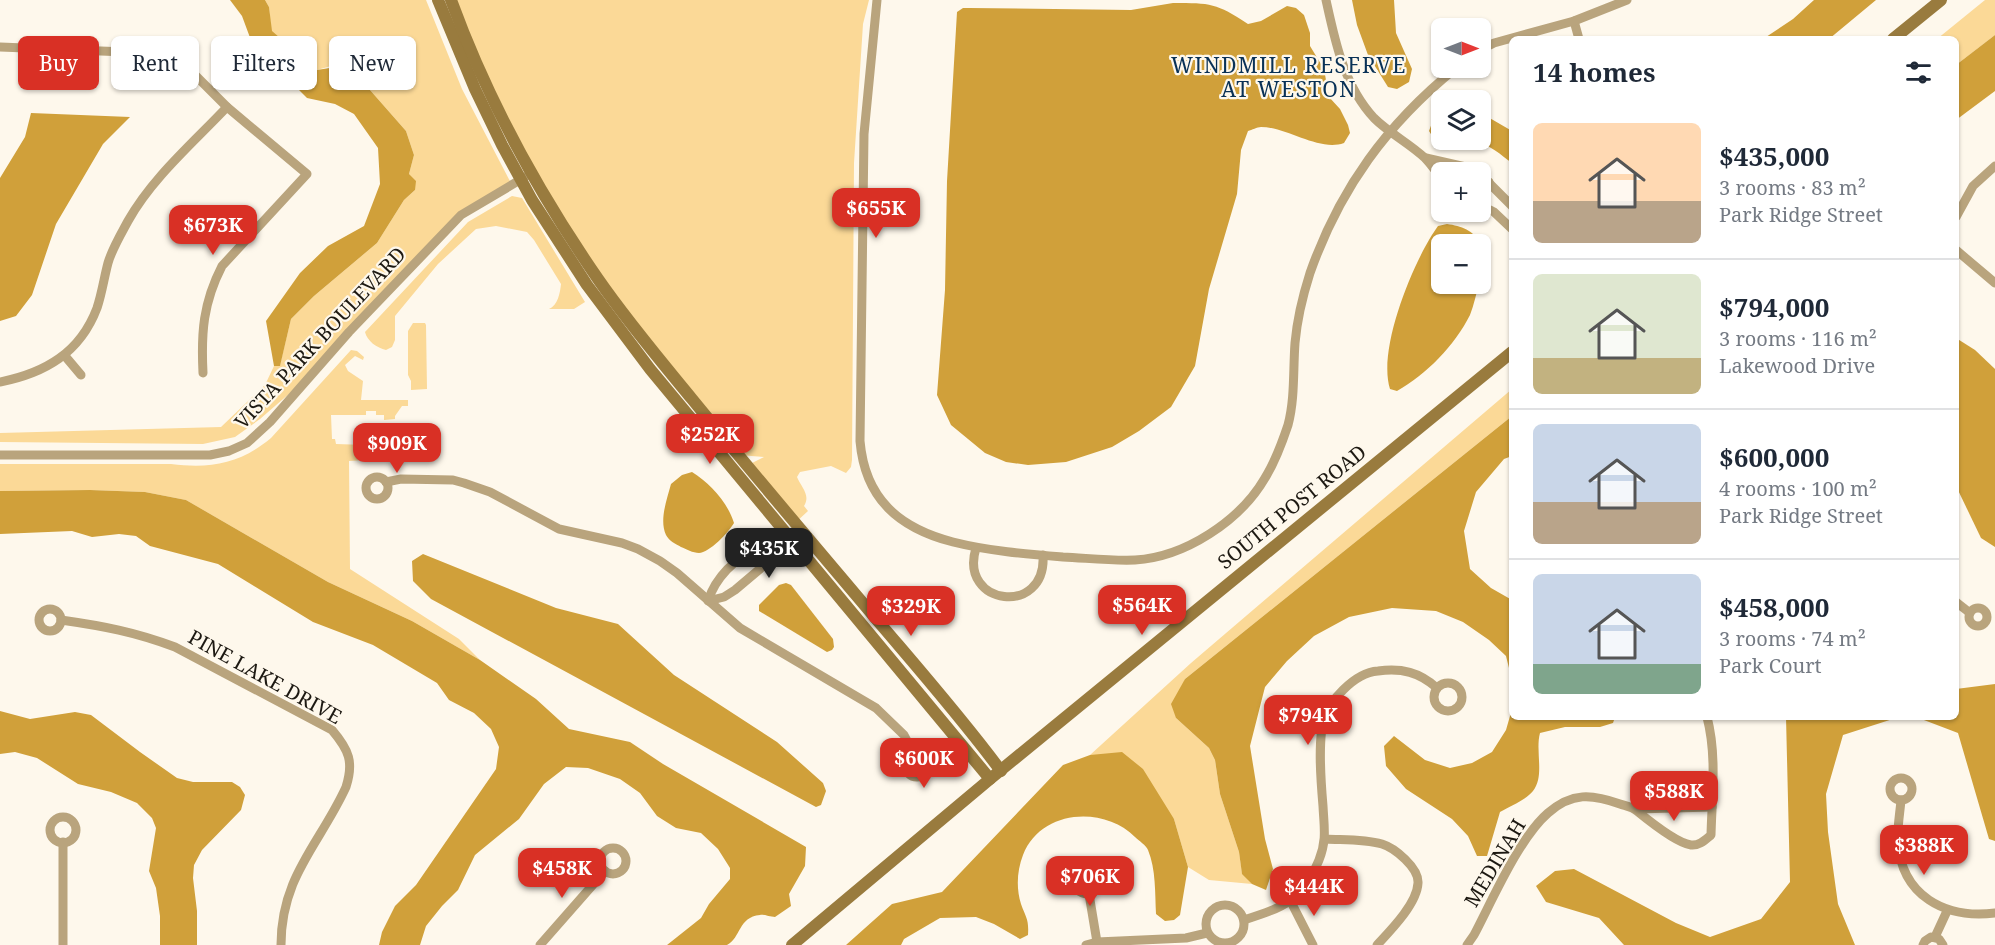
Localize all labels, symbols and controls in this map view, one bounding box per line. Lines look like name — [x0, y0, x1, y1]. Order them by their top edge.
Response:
north arrow — [1431, 18, 1491, 78]
map controls — [1431, 18, 1491, 294]
chip: Buy — [18, 36, 99, 90]
chip: Rent — [111, 36, 199, 90]
chip: Filters — [211, 36, 317, 90]
chip: New — [329, 36, 416, 90]
district label: WINDMILL RESERVE AT WESTON — [1171, 51, 1407, 103]
text: 14 homes — [1533, 54, 1655, 90]
icon: filters — [1902, 56, 1935, 89]
button: layers — [1431, 90, 1491, 150]
text: $435,000 — [1719, 138, 1829, 174]
icon: home — [1581, 147, 1653, 219]
button: + — [1431, 162, 1491, 222]
text: 3 rooms · 83 m² — [1719, 174, 1866, 201]
pin: $655K — [834, 188, 918, 239]
text: $655K — [846, 194, 906, 221]
text: Park Ridge Street — [1719, 201, 1883, 228]
pin: $673K — [171, 205, 255, 256]
text: $673K — [183, 211, 243, 238]
button: − — [1431, 234, 1491, 294]
street label: VISTA PARK BOULEVARD — [228, 241, 411, 434]
text: $794,000 — [1719, 289, 1829, 325]
icon: home — [1581, 298, 1653, 370]
text: 3 rooms · 116 m² — [1719, 325, 1877, 352]
text: Lakewood Drive — [1719, 352, 1875, 379]
pin: $252K — [668, 414, 752, 465]
text: $252K — [680, 420, 740, 447]
pin: $909K — [355, 423, 439, 474]
text: $909K — [367, 429, 427, 456]
street label: SOUTH POST ROAD — [1212, 438, 1372, 575]
text: $600,000 — [1719, 439, 1829, 475]
icon: home — [1581, 448, 1653, 520]
text: 4 rooms · 100 m² — [1719, 475, 1877, 502]
text: Park Ridge Street — [1719, 502, 1883, 529]
pin: $435K — [727, 528, 811, 579]
text: $435K — [739, 534, 799, 561]
pin: $564K — [1100, 585, 1184, 636]
pin: $329K — [869, 586, 953, 637]
text: $458,000 — [1719, 589, 1829, 625]
text: $564K — [1112, 591, 1172, 618]
text: $329K — [881, 592, 941, 619]
icon: home — [1581, 598, 1653, 670]
street label: PINE LAKE DRIVE — [184, 623, 347, 730]
text: 3 rooms · 74 m² — [1719, 625, 1866, 652]
text: Park Court — [1719, 652, 1822, 679]
pin: $794K — [1266, 695, 1350, 746]
text: $794K — [1278, 701, 1338, 728]
pin: $600K — [882, 738, 966, 789]
text: $600K — [894, 744, 954, 771]
pin: $588K — [1632, 771, 1716, 822]
text: $588K — [1644, 777, 1704, 804]
street label: MEDINAH — [1458, 814, 1532, 912]
pin: $388K — [1882, 825, 1966, 876]
text: $388K — [1894, 831, 1954, 858]
pin: $458K — [520, 848, 604, 899]
text: $458K — [532, 854, 592, 881]
pin: $706K — [1048, 856, 1132, 907]
text: $706K — [1060, 862, 1120, 889]
pin: $444K — [1272, 866, 1356, 917]
text: $444K — [1284, 872, 1344, 899]

